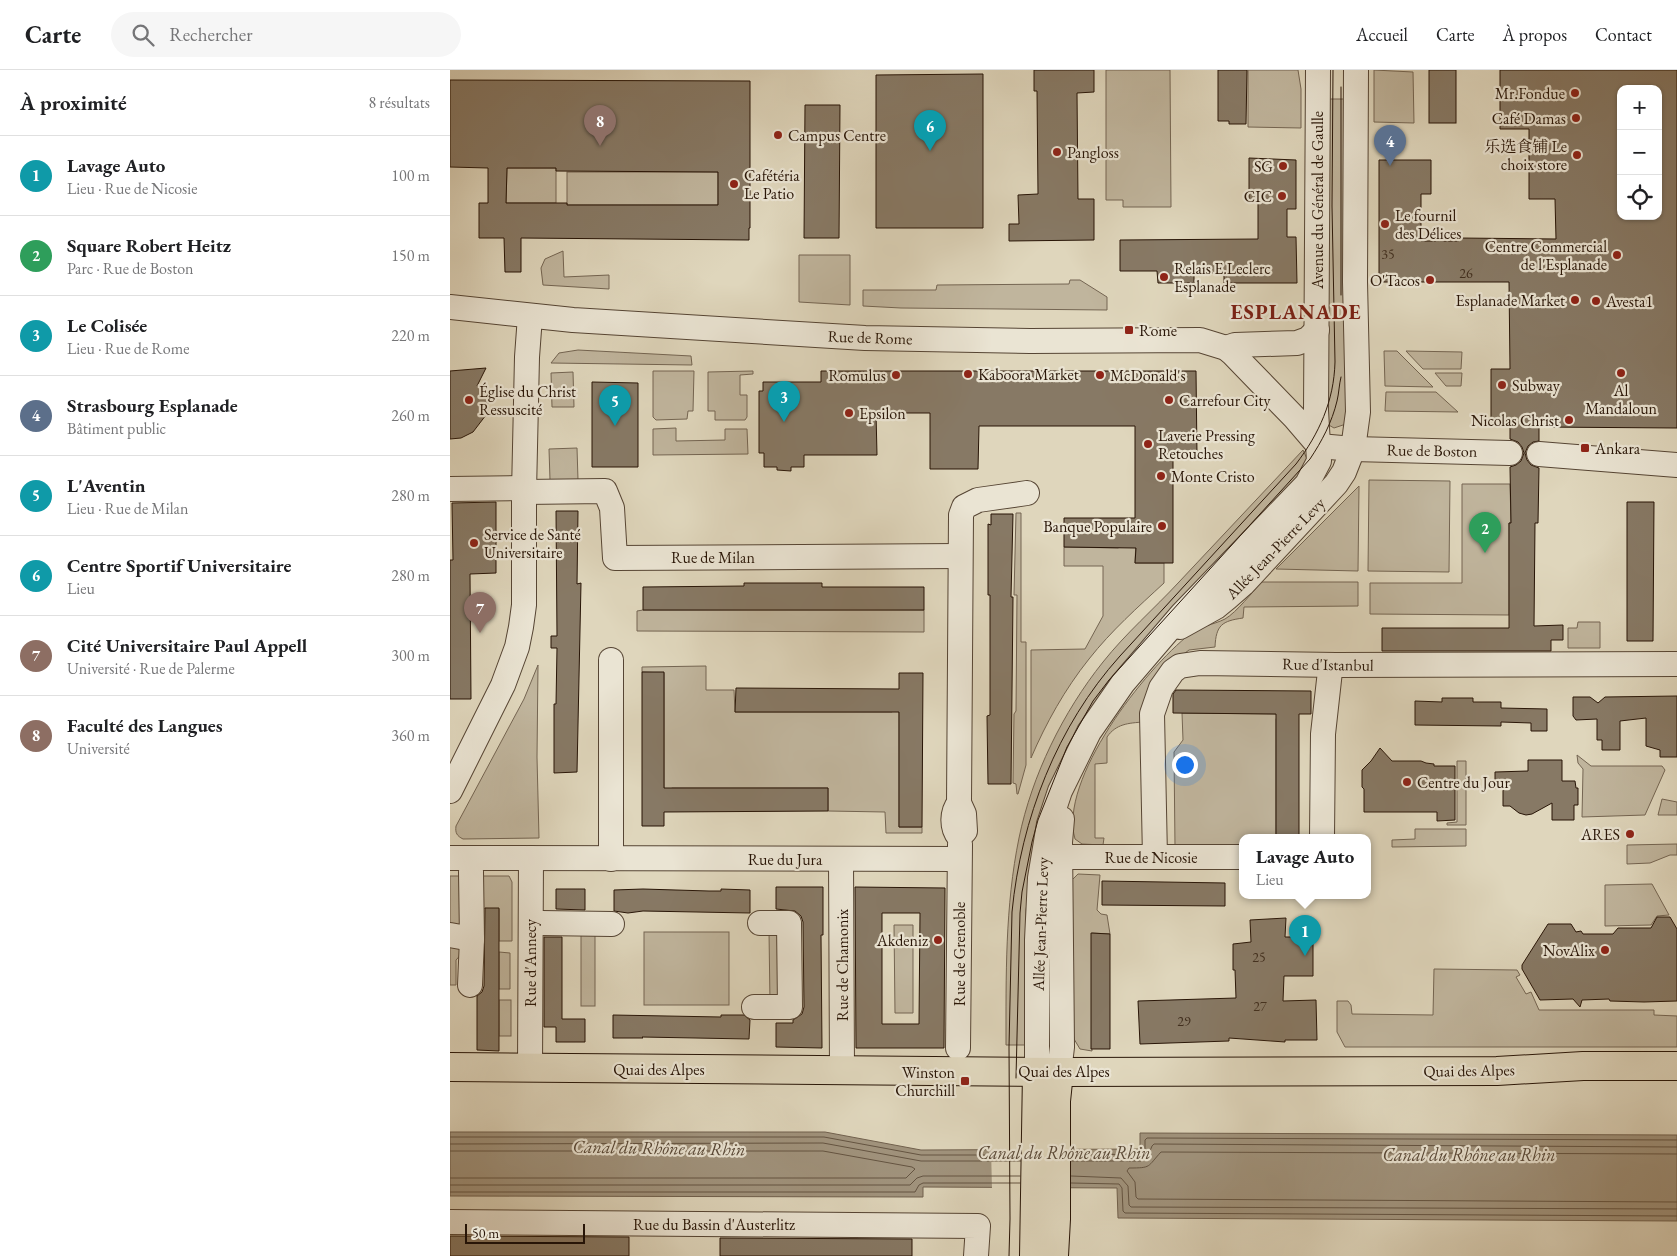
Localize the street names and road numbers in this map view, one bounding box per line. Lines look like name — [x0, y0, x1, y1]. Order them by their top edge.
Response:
street label: Avenue du Général de Gaulle — [1307, 111, 1328, 290]
street label: Rue de Rome — [827, 326, 913, 349]
street label: Rue de Boston — [1386, 439, 1478, 462]
street label: Allée Jean-Pierre Levy — [1221, 492, 1330, 605]
street label: Rue de Milan — [671, 547, 755, 568]
street label: Rue d'Istanbul — [1282, 653, 1374, 676]
street label: Rue de Nicosie — [1105, 847, 1197, 868]
street label: Rue du Jura — [748, 849, 823, 870]
street label: Allée Jean-Pierre Levy — [1028, 856, 1053, 992]
street label: Rue de Grenoble — [949, 902, 970, 1006]
street label: Rue de Chamonix — [832, 909, 853, 1021]
street label: Rue d'Annecy — [520, 918, 541, 1007]
street label: Quai des Alpes — [613, 1059, 705, 1080]
street label: Quai des Alpes — [1423, 1059, 1515, 1082]
street label: Quai des Alpes — [1018, 1061, 1110, 1082]
street label: Rue du Bassin d'Austerlitz — [633, 1214, 795, 1235]

